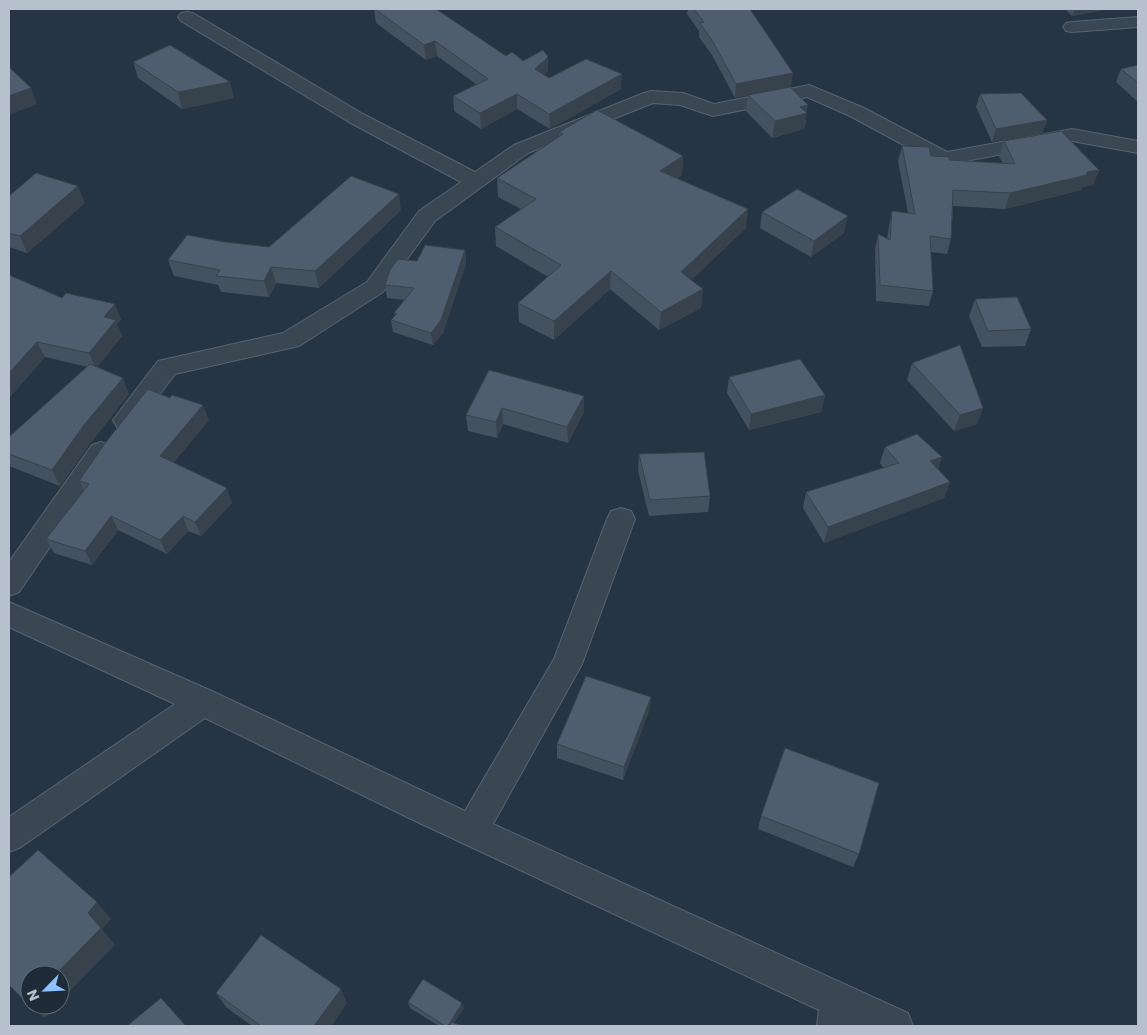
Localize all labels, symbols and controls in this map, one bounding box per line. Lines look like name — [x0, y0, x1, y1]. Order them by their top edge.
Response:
north arrow — [20, 965, 70, 1015]
text: N — [22, 986, 44, 1004]

